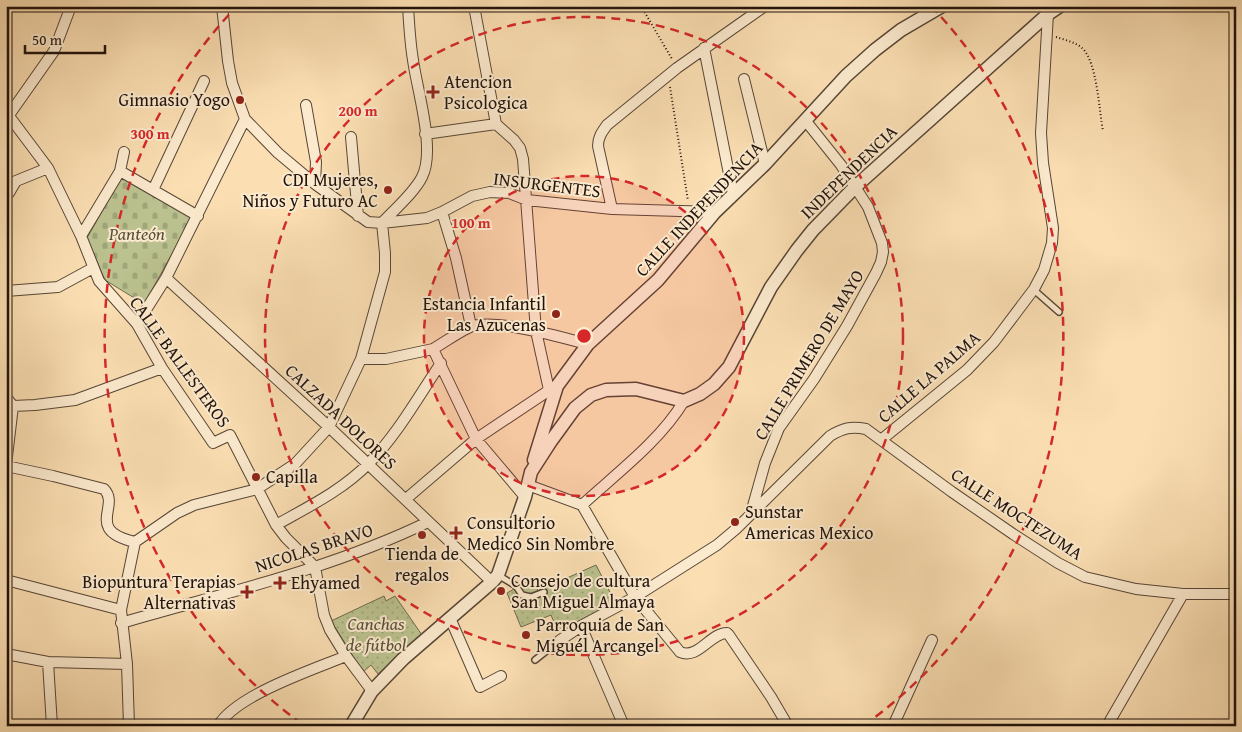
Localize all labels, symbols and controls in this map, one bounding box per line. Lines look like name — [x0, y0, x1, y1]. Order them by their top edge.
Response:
scale bar — [25, 22, 105, 54]
text: 50 m — [32, 29, 63, 50]
place label: Atencion Psicologica — [444, 68, 528, 116]
marker: Atencion Psicologica — [426, 85, 440, 99]
place label: Gimnasio Yogo — [119, 86, 230, 113]
marker: Gimnasio Yogo — [234, 94, 246, 106]
text: 200 m — [338, 100, 378, 121]
street label: INDEPENDENCIA — [794, 118, 903, 225]
text: 300 m — [130, 123, 170, 144]
street label: CALLE INDEPENDENCIA — [628, 135, 769, 282]
street label: INSURGENTES — [492, 165, 602, 204]
place label: CDI Mujeres, Niños y Futuro AC — [243, 166, 378, 214]
marker: CDI Mujeres, Niños y Futuro AC — [382, 184, 394, 196]
text: 100 m — [451, 212, 491, 233]
park label: Panteón — [108, 220, 165, 247]
street label: CALLE PRIMERO DE MAYO — [747, 264, 870, 445]
street label: CALLE BALLESTEROS — [123, 290, 237, 433]
place label: Estancia Infantil Las Azucenas — [423, 290, 546, 338]
marker: Estancia Infantil Las Azucenas — [550, 308, 562, 320]
street label: CALLE LA PALMA — [871, 324, 986, 429]
centre of rings — [575, 327, 593, 345]
street label: CALZADA DOLORES — [279, 357, 404, 476]
street label: CALLE MOCTEZUMA — [946, 461, 1089, 566]
place label: Capilla — [266, 463, 318, 490]
marker: Capilla — [250, 471, 262, 483]
place label: Sunstar Americas Mexico — [745, 498, 873, 546]
place label: Consultorio Medico Sin Nombre — [467, 509, 614, 557]
street label: NICOLAS BRAVO — [251, 516, 376, 579]
marker: Sunstar Americas Mexico — [729, 516, 741, 528]
marker: Consultorio Medico Sin Nombre — [449, 526, 463, 540]
marker: Tienda de regalos — [416, 529, 428, 541]
place label: Tienda de regalos — [385, 540, 459, 588]
place label: Consejo de cultura San Miguel Almaya — [511, 567, 655, 615]
place label: Biopuntura Terapias Alternativas — [82, 568, 236, 616]
place label: Ehyamed — [291, 569, 361, 596]
marker: Ehyamed — [273, 576, 287, 590]
marker: Biopuntura Terapias Alternativas — [240, 585, 254, 599]
marker: Consejo de cultura San Miguel Almaya — [495, 585, 507, 597]
park label: Canchas de fútbol — [346, 610, 407, 658]
place label: Parroquia de San Miguél Arcangel — [536, 611, 664, 659]
marker: Parroquia de San Miguél Arcangel — [520, 629, 532, 641]

